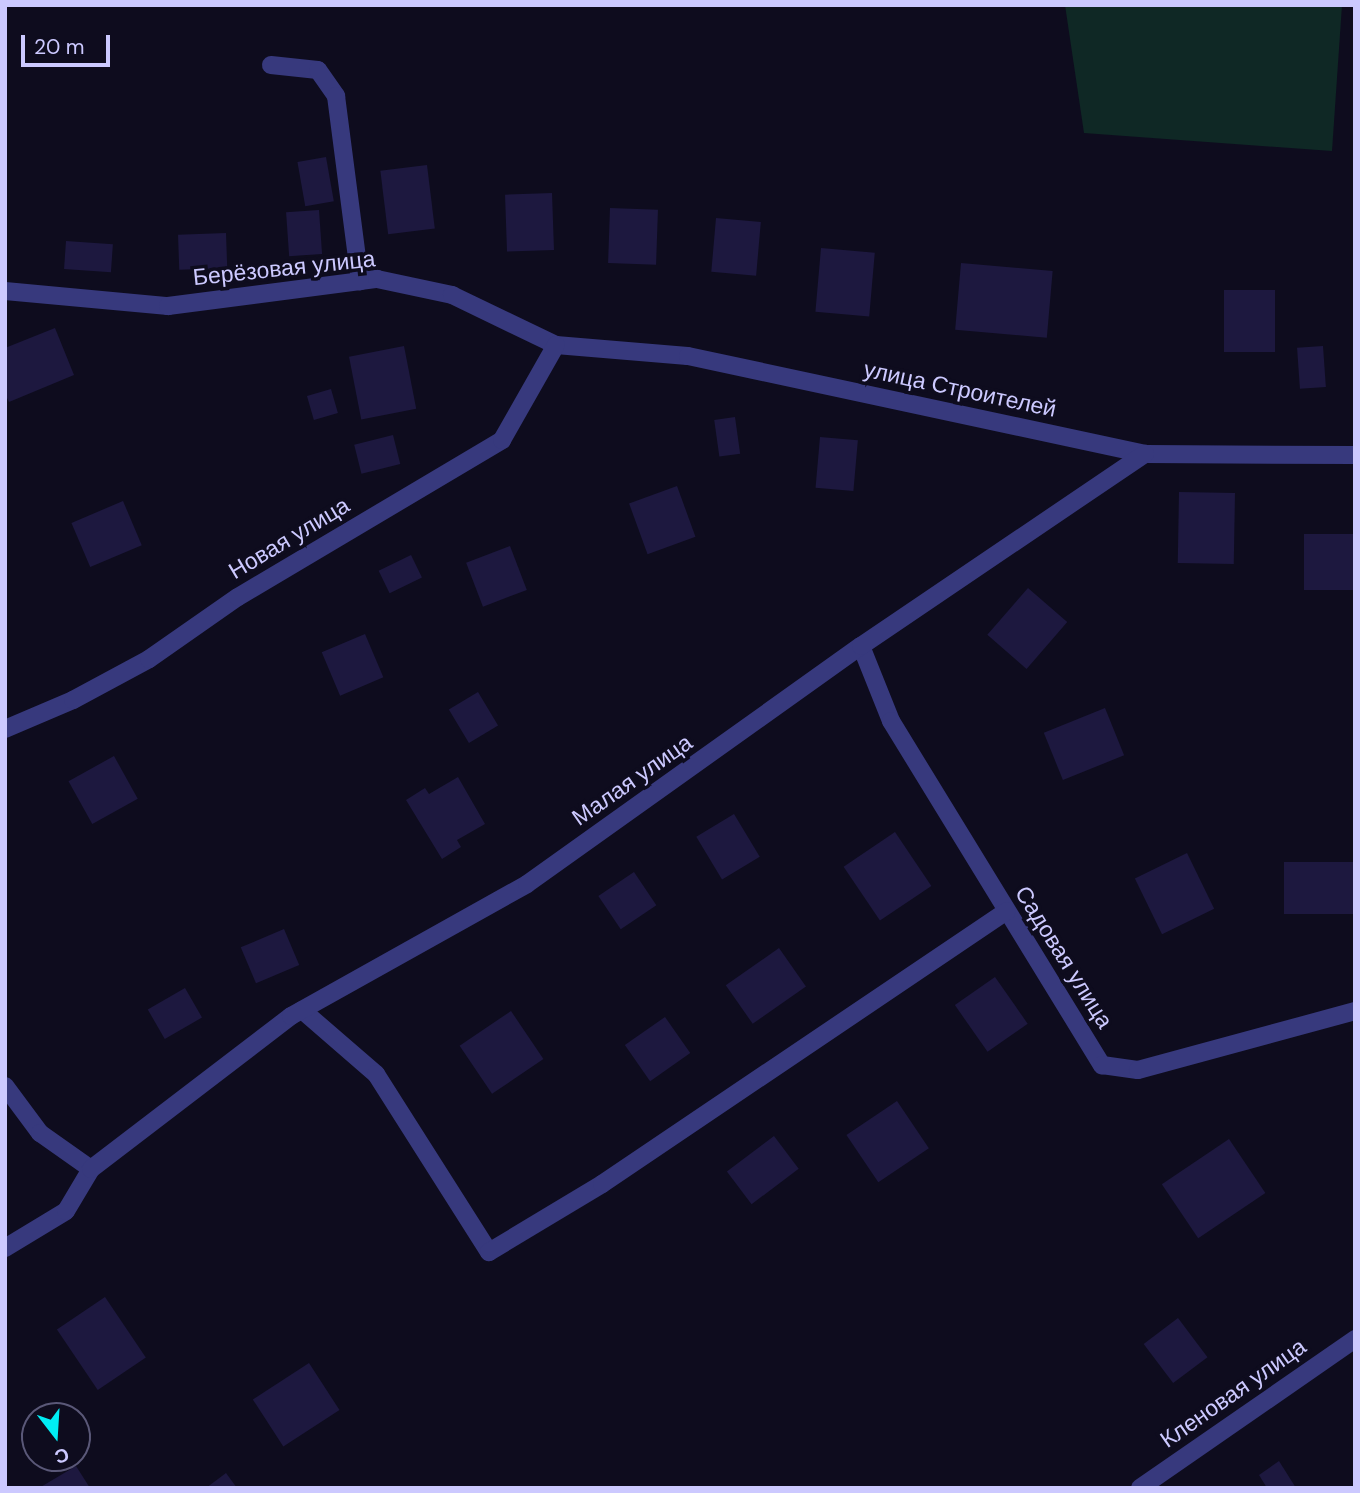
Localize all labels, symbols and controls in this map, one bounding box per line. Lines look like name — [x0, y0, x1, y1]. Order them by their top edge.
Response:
scale bar — [24, 21, 114, 65]
text: 20 m — [34, 33, 85, 61]
street label: Берёзовая улица — [192, 245, 376, 291]
street label: улица Строителей — [861, 355, 1059, 423]
street label: Новая улица — [224, 491, 354, 585]
street label: Малая улица — [567, 728, 697, 832]
street label: Садовая улица — [1009, 881, 1119, 1033]
street label: Кленовая улица — [1155, 1332, 1311, 1454]
north arrow — [21, 1402, 91, 1472]
text: С — [51, 1442, 72, 1470]

